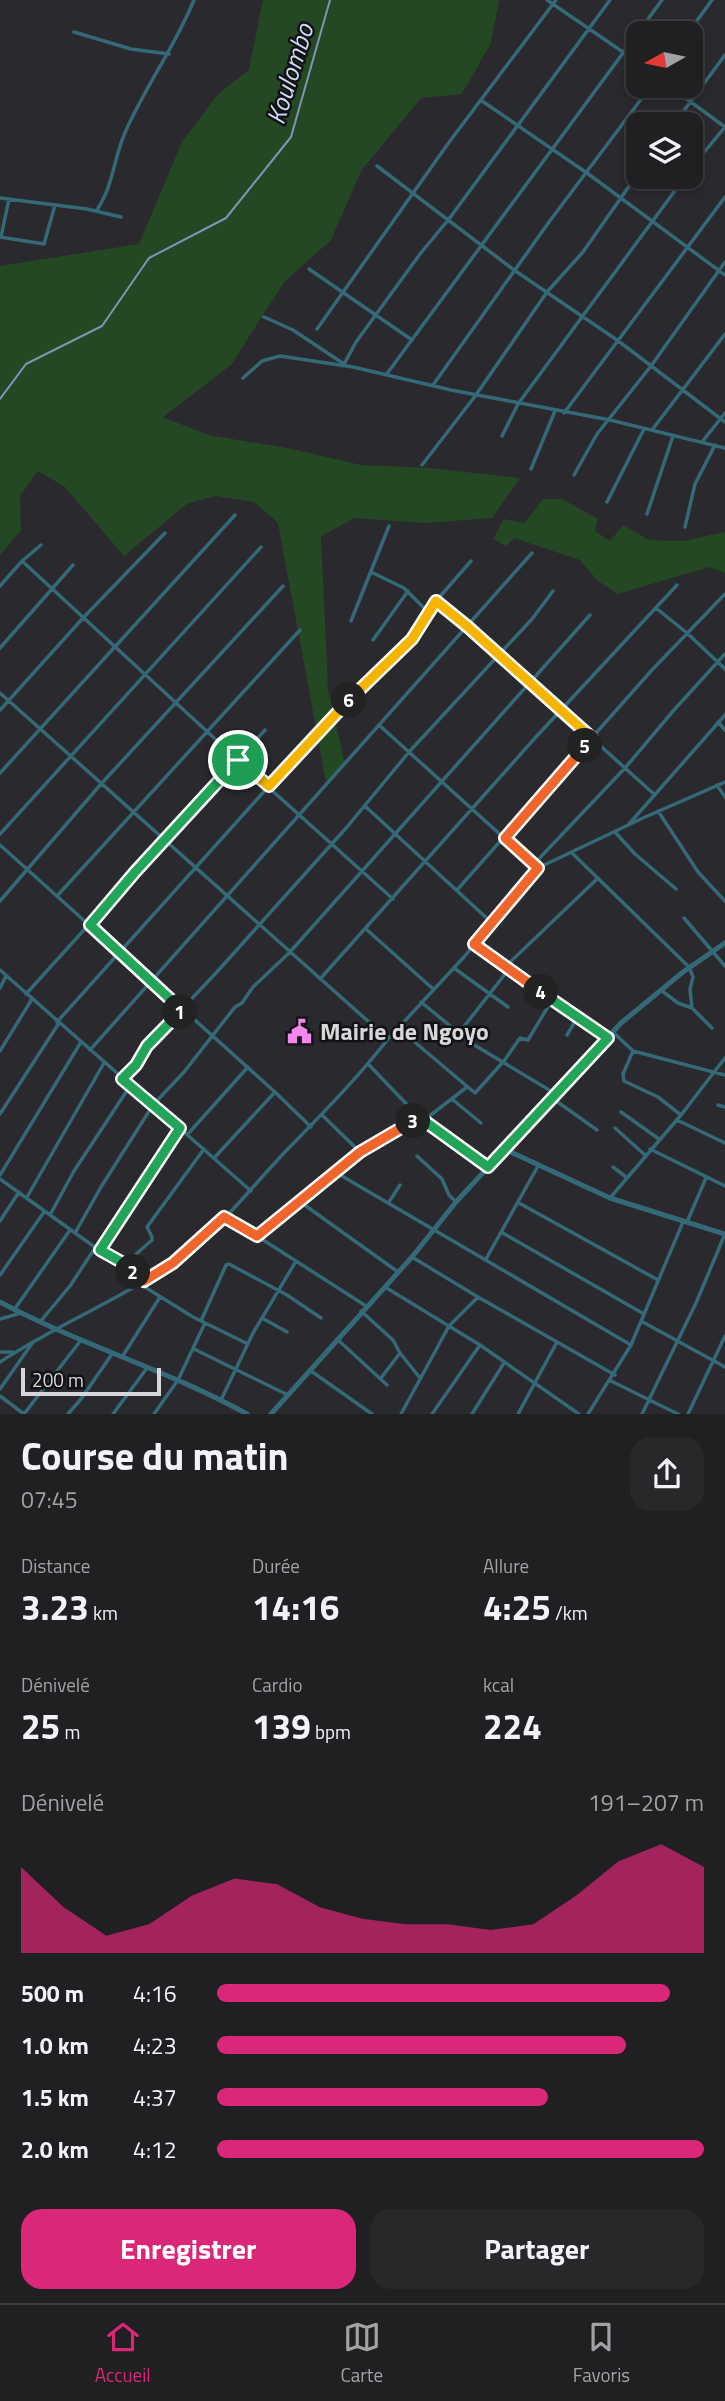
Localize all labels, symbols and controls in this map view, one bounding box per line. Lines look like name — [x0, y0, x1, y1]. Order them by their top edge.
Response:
water label: Koulombo — [256, 18, 324, 129]
north arrow — [626, 21, 704, 98]
map controls — [626, 21, 703, 189]
button: layers — [626, 112, 703, 189]
pin: 6 — [332, 682, 366, 718]
text: 6 — [343, 685, 354, 714]
pin: 5 — [568, 728, 602, 764]
pin — [208, 730, 268, 790]
text: 5 — [579, 731, 590, 760]
icon: arrive — [219, 741, 257, 779]
pin: 4 — [524, 974, 558, 1010]
text: 4 — [535, 977, 546, 1006]
pin: 1 — [162, 995, 198, 1030]
text: 1 — [174, 997, 185, 1026]
place label: Mairie de Ngoyo — [320, 1013, 489, 1049]
public building icon: Mairie de Ngoyo — [286, 1018, 314, 1046]
pin: 3 — [396, 1104, 430, 1138]
text: 3 — [407, 1106, 418, 1135]
pin: 2 — [116, 1254, 150, 1290]
text: 2 — [127, 1257, 138, 1286]
scale bar — [21, 1365, 161, 1397]
text: 200 m — [32, 1365, 84, 1394]
text: Course du matin — [21, 1427, 289, 1485]
button: share — [630, 1437, 704, 1511]
text: 07:45 — [21, 1482, 78, 1517]
text: Distance — [21, 1551, 90, 1580]
text: Durée — [252, 1551, 300, 1580]
text: Allure — [483, 1551, 529, 1580]
text: 3.23 — [21, 1580, 89, 1634]
text: 14:16 — [252, 1580, 339, 1634]
text: 4:25 — [483, 1580, 551, 1634]
text: km — [89, 1598, 118, 1627]
text: /km — [551, 1598, 588, 1627]
text: Dénivelé — [21, 1670, 90, 1699]
text: Cardio — [252, 1670, 302, 1699]
text: kcal — [483, 1670, 514, 1699]
text: 25 — [21, 1699, 60, 1753]
text: 139 — [252, 1699, 311, 1753]
text: 224 — [483, 1699, 542, 1753]
text: m — [60, 1717, 80, 1746]
text: bpm — [311, 1717, 351, 1746]
text: Dénivelé — [21, 1785, 104, 1820]
text: 191–207 m — [588, 1785, 704, 1820]
text: 500 m — [21, 1976, 84, 2011]
text: 4:16 — [133, 1976, 177, 2011]
text: 1.0 km — [21, 2028, 89, 2063]
text: 4:23 — [133, 2028, 177, 2063]
text: 1.5 km — [21, 2080, 89, 2115]
text: 4:37 — [133, 2080, 177, 2115]
text: 2.0 km — [21, 2132, 89, 2167]
text: 4:12 — [133, 2132, 177, 2167]
button: Enregistrer — [21, 2209, 356, 2289]
button: Partager — [370, 2209, 704, 2289]
tab: Accueil — [95, 2318, 151, 2389]
tab: Carte — [340, 2318, 383, 2389]
tab: Favoris — [573, 2318, 630, 2389]

